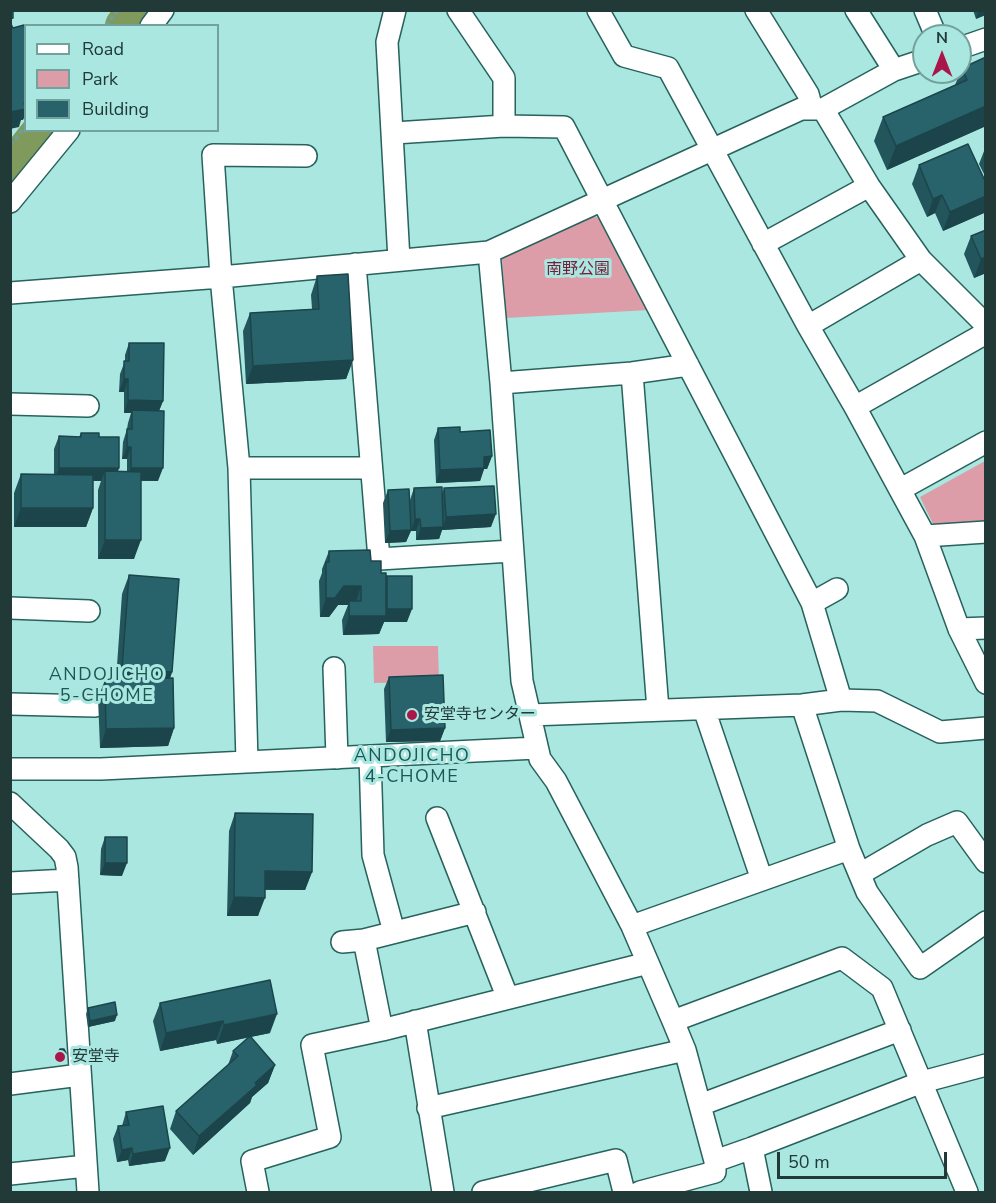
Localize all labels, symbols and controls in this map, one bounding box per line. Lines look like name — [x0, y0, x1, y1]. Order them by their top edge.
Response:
legend — [24, 24, 219, 132]
north arrow — [912, 24, 972, 84]
text: N — [936, 27, 948, 49]
text: Road — [82, 37, 124, 61]
text: Park — [82, 67, 118, 91]
text: Building — [82, 97, 149, 121]
park label: 南野公園 — [546, 260, 610, 280]
district label: ANDOJICHO 5-CHOME — [49, 665, 165, 708]
place label: 安堂寺センター — [424, 705, 536, 725]
marker: 安堂寺センター — [405, 708, 419, 722]
district label: ANDOJICHO 4-CHOME — [354, 746, 470, 789]
place label: 安堂寺 — [72, 1047, 120, 1067]
marker: 安堂寺 — [53, 1050, 67, 1064]
scale bar — [780, 1140, 950, 1178]
text: 50 m — [788, 1150, 830, 1174]

